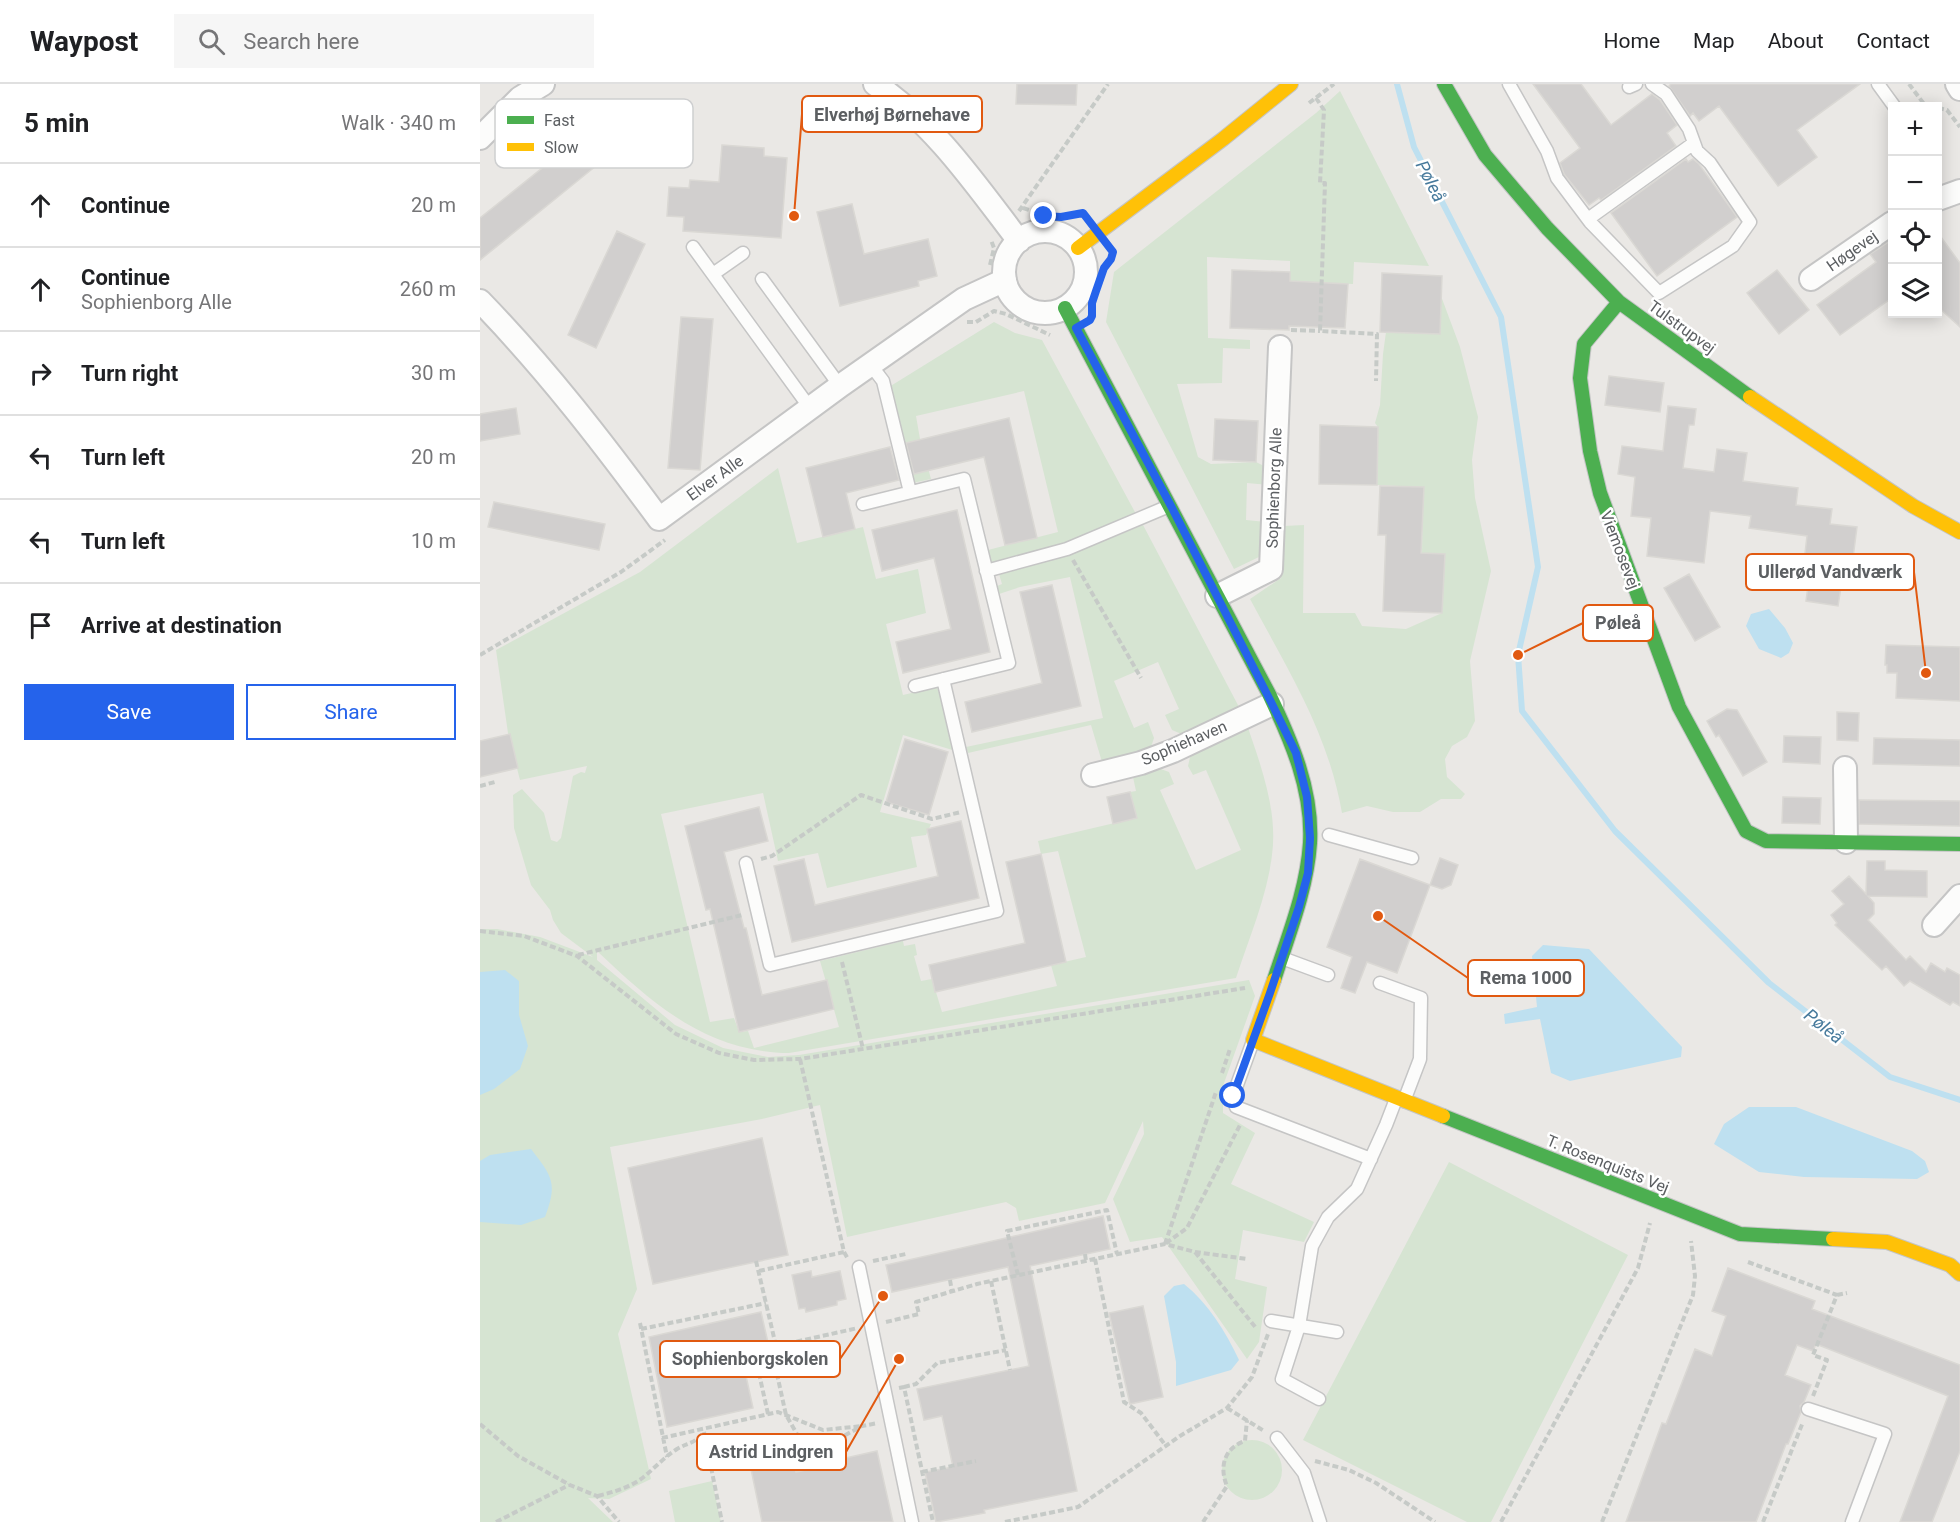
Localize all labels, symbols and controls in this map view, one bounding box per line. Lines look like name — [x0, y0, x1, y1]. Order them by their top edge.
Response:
search box — [174, 14, 594, 68]
text: Waypost — [30, 25, 138, 58]
icon: search — [195, 25, 228, 58]
text: Search here — [243, 29, 359, 54]
text: Home — [1604, 29, 1660, 53]
text: Map — [1693, 29, 1735, 53]
text: About — [1768, 29, 1824, 53]
text: Contact — [1857, 29, 1930, 53]
callout: Elverhøj Børnehave — [802, 96, 982, 132]
legend — [495, 99, 693, 168]
map controls — [1888, 102, 1942, 318]
button: + — [1888, 102, 1942, 156]
text: Elverhøj Børnehave — [814, 104, 970, 125]
text: 5 min — [24, 108, 89, 138]
text: Walk · 340 m — [341, 111, 456, 135]
text: Fast — [544, 111, 575, 130]
text: Slow — [544, 138, 579, 157]
button: − — [1888, 156, 1942, 210]
water label: Pøleå — [1412, 157, 1450, 205]
icon: ahead — [24, 189, 57, 222]
text: Continue — [81, 193, 170, 218]
text: 20 m — [411, 193, 456, 217]
route end — [1030, 202, 1056, 228]
button: locate — [1888, 210, 1942, 264]
street label: Høgevej — [1823, 227, 1881, 275]
button: layers — [1888, 264, 1942, 318]
text: Continue — [81, 265, 170, 290]
icon: ahead — [24, 273, 57, 306]
text: 260 m — [400, 277, 456, 301]
text: Sophienborg Alle — [81, 290, 232, 314]
street label: Tulstrupvej — [1645, 296, 1719, 358]
icon: right — [24, 357, 57, 390]
text: Turn right — [81, 361, 178, 386]
text: 30 m — [411, 361, 456, 385]
street label: Sophienborg Alle — [1262, 427, 1286, 549]
icon: left — [24, 441, 57, 474]
text: Turn left — [81, 445, 165, 470]
text: 20 m — [411, 445, 456, 469]
street label: Elver Alle — [683, 451, 747, 505]
street label: Viemosevej — [1596, 508, 1644, 592]
icon: left — [24, 525, 57, 558]
text: Turn left — [81, 529, 165, 554]
text: 10 m — [411, 529, 456, 553]
callout: Ullerød Vandværk — [1746, 554, 1914, 590]
text: Ullerød Vandværk — [1758, 561, 1902, 582]
callout: Pøleå — [1583, 605, 1653, 641]
icon: arrive — [24, 609, 57, 642]
text: Pøleå — [1595, 612, 1641, 633]
text: Arrive at destination — [81, 613, 282, 638]
button: Save — [24, 684, 234, 740]
button: Share — [246, 684, 456, 740]
street label: Sophiehaven — [1138, 716, 1230, 770]
callout: Rema 1000 — [1468, 960, 1584, 996]
text: Rema 1000 — [1480, 967, 1572, 988]
water label: Pøleå — [1800, 1004, 1848, 1048]
route start — [1219, 1082, 1245, 1108]
street label: T. Rosenquists Vej — [1544, 1131, 1672, 1197]
callout: Sophienborgskolen — [660, 1341, 840, 1377]
text: Sophienborgskolen — [672, 1348, 828, 1369]
callout: Astrid Lindgren — [697, 1434, 846, 1470]
text: Astrid Lindgren — [709, 1441, 833, 1462]

